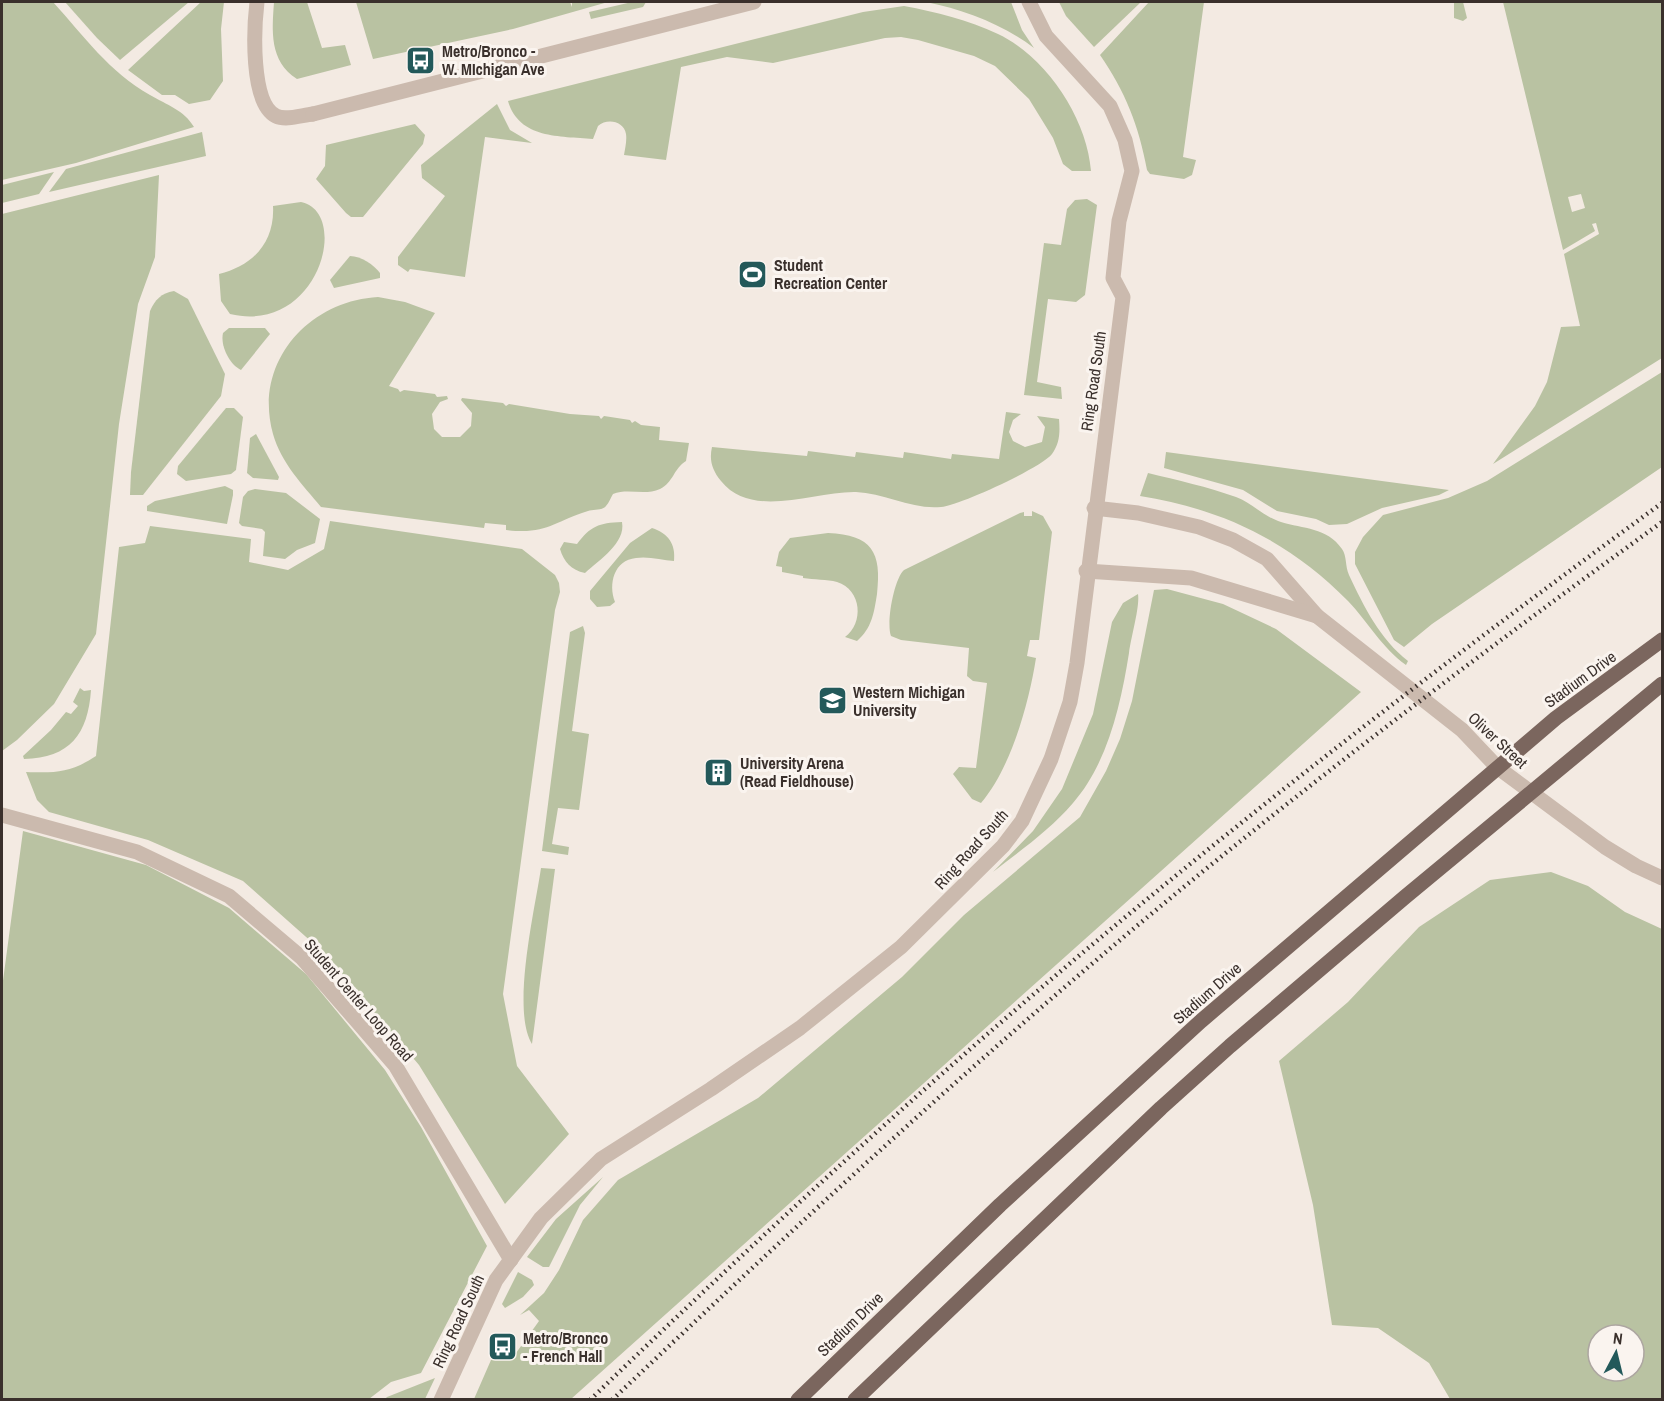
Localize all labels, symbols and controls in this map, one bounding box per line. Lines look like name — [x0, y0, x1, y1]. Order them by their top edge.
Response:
place label: Metro/Bronco - W. MIchigan Ave — [442, 40, 545, 80]
bus stop icon: Metro/Bronco - W. MIchigan Ave — [405, 44, 437, 76]
place label: Student Recreation Center — [774, 254, 888, 294]
sports icon: Student Recreation Center — [737, 258, 769, 290]
street label: Ring Road South — [1075, 330, 1111, 432]
street label: Stadium Drive — [1540, 645, 1620, 713]
place label: Western Michigan University — [853, 681, 965, 721]
school or university icon: Western Michigan University — [816, 685, 848, 717]
street label: Oliver Street — [1464, 707, 1533, 773]
place label: University Arena (Read Fieldhouse) — [740, 752, 854, 792]
building icon: University Arena (Read Fieldhouse) — [703, 756, 735, 788]
street label: Ring Road South — [929, 804, 1013, 894]
street label: Student Center Loop Road — [299, 934, 419, 1066]
street label: Stadium Drive — [1168, 957, 1246, 1029]
street label: Ring Road South — [427, 1271, 489, 1371]
street label: Stadium Drive — [812, 1287, 888, 1361]
north arrow — [1586, 1323, 1646, 1383]
place label: Metro/Bronco - French Hall — [523, 1327, 608, 1367]
text: N — [1612, 1327, 1624, 1350]
bus stop icon: Metro/Bronco - French Hall — [486, 1331, 518, 1363]

